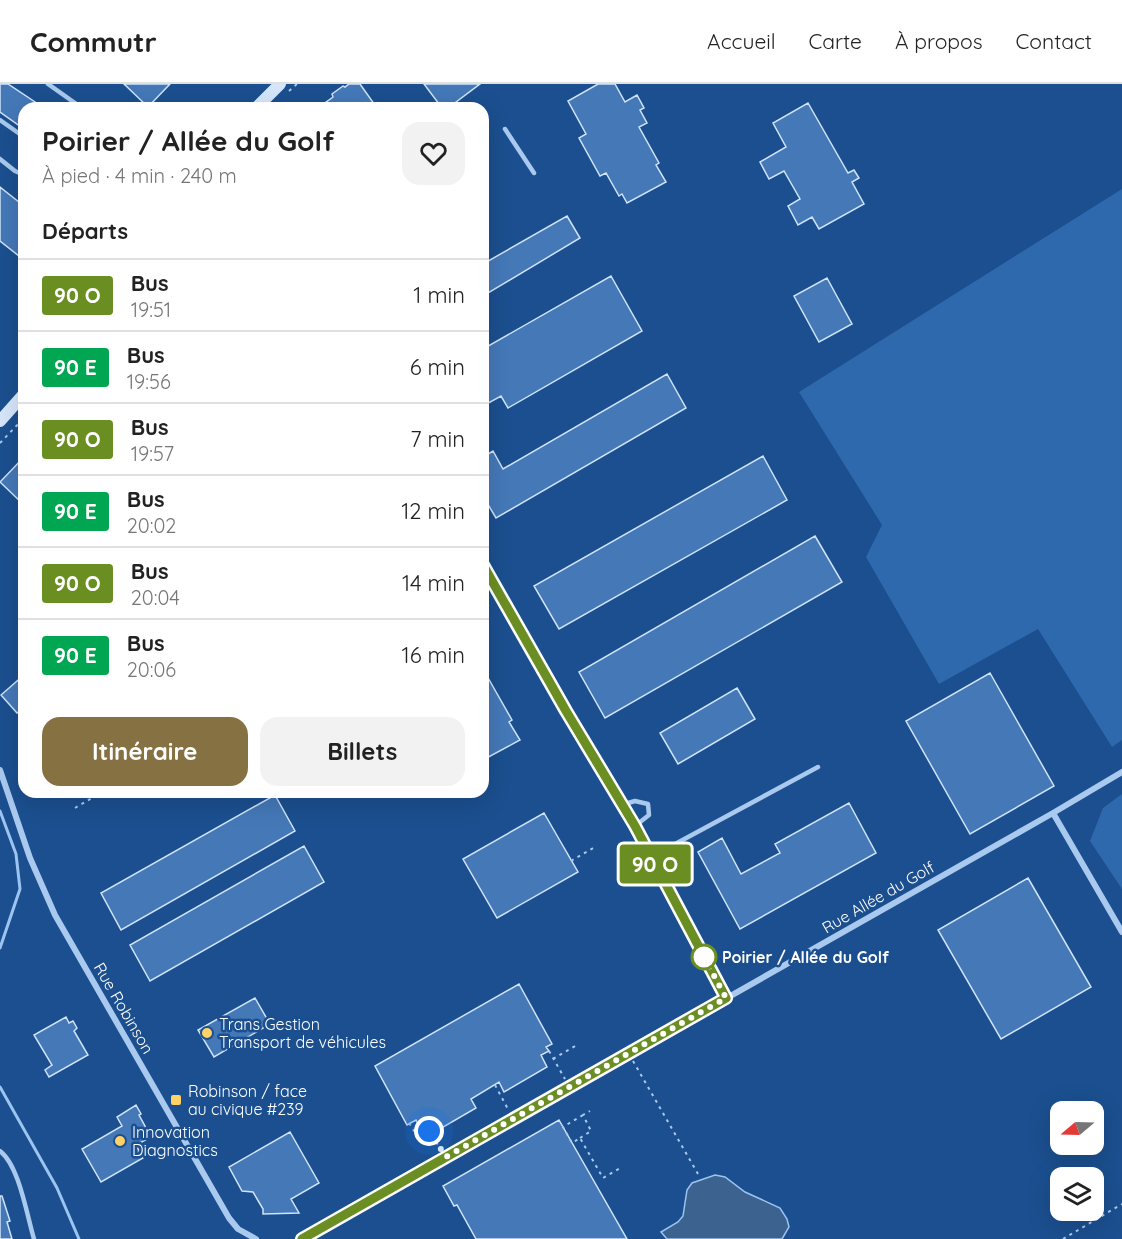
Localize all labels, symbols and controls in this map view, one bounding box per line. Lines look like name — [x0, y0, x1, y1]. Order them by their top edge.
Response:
text: Commutr — [30, 24, 157, 59]
text: Accueil — [707, 28, 776, 54]
text: Carte — [809, 28, 862, 54]
text: À propos — [895, 28, 983, 54]
text: Contact — [1016, 28, 1092, 54]
button: heart — [402, 122, 465, 185]
text: Poirier / Allée du Golf — [42, 123, 334, 158]
text: À pied · 4 min · 240 m — [42, 163, 237, 188]
text: Départs — [42, 217, 128, 245]
text: Bus — [131, 269, 169, 297]
text: 1 min — [413, 281, 465, 309]
text: 90 O — [54, 282, 101, 308]
text: 19:51 — [131, 297, 171, 322]
text: Bus — [127, 341, 165, 369]
text: 6 min — [410, 353, 465, 381]
text: 90 E — [54, 354, 97, 380]
text: 19:56 — [127, 369, 171, 394]
text: Bus — [131, 413, 169, 441]
text: 7 min — [410, 425, 465, 453]
text: 90 O — [54, 426, 101, 452]
text: 19:57 — [131, 441, 174, 466]
text: Bus — [127, 485, 165, 513]
text: 12 min — [401, 497, 465, 525]
text: 90 E — [54, 498, 97, 524]
text: 20:02 — [127, 513, 176, 538]
text: Bus — [131, 557, 169, 585]
text: 14 min — [402, 569, 465, 597]
text: 90 O — [54, 570, 101, 596]
text: 20:04 — [131, 585, 180, 610]
text: Bus — [127, 629, 165, 657]
text: 16 min — [402, 641, 465, 669]
text: 90 E — [54, 642, 97, 668]
text: 20:06 — [127, 657, 176, 682]
button: Itinéraire — [42, 717, 248, 786]
button: Billets — [260, 717, 465, 786]
line badge: 90 O — [613, 844, 697, 884]
text: 90 O — [632, 851, 678, 877]
street label: Rue Allée du Golf — [818, 857, 938, 937]
marker: Poirier / Allée du Golf — [691, 944, 717, 970]
place label: Poirier / Allée du Golf — [722, 947, 889, 967]
street label: Rue Robinson — [90, 959, 158, 1057]
place label: Trans Gestion Transport de véhicules — [219, 1014, 386, 1052]
marker: Trans Gestion Transport de véhicules — [200, 1026, 214, 1040]
place label: Robinson / face au civique #239 — [188, 1081, 307, 1119]
marker: Robinson / face au civique #239 — [169, 1093, 183, 1107]
north arrow — [1050, 1101, 1104, 1155]
map controls — [1050, 1101, 1104, 1221]
your location — [414, 1116, 444, 1146]
place label: Innovation Diagnostics — [132, 1122, 218, 1160]
marker: Innovation Diagnostics — [113, 1134, 127, 1148]
button: layers — [1050, 1167, 1104, 1221]

